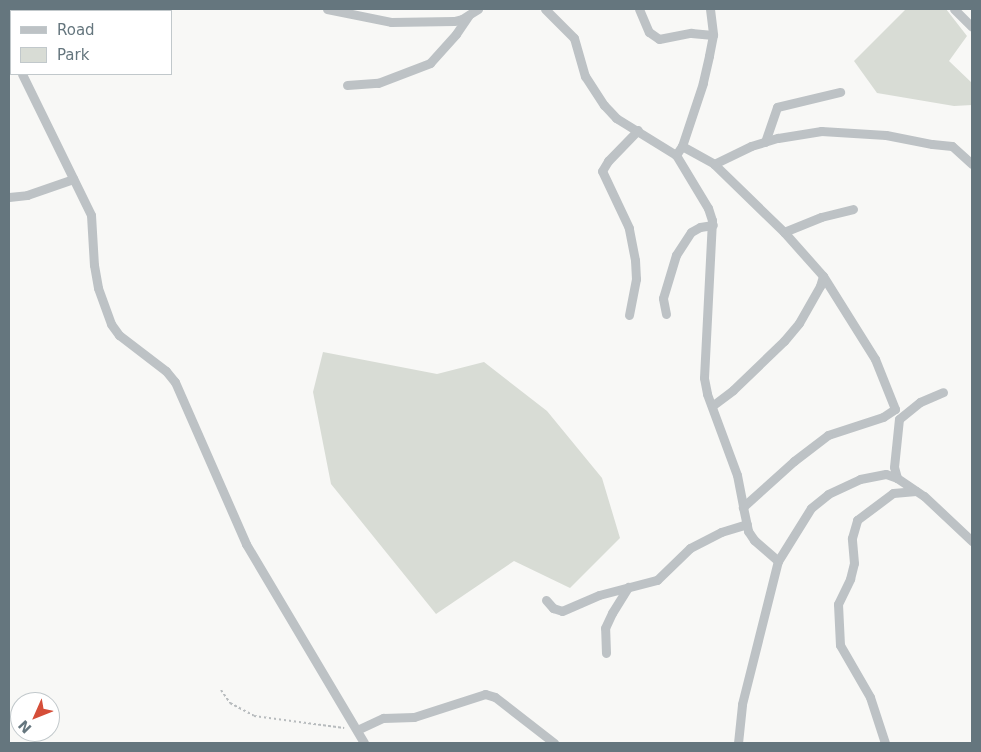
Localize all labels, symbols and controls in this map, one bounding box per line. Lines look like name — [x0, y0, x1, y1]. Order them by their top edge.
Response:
legend — [10, 10, 172, 75]
text: Road — [57, 21, 95, 39]
text: Park — [57, 46, 89, 64]
north arrow — [10, 692, 60, 742]
text: N — [15, 717, 35, 736]

